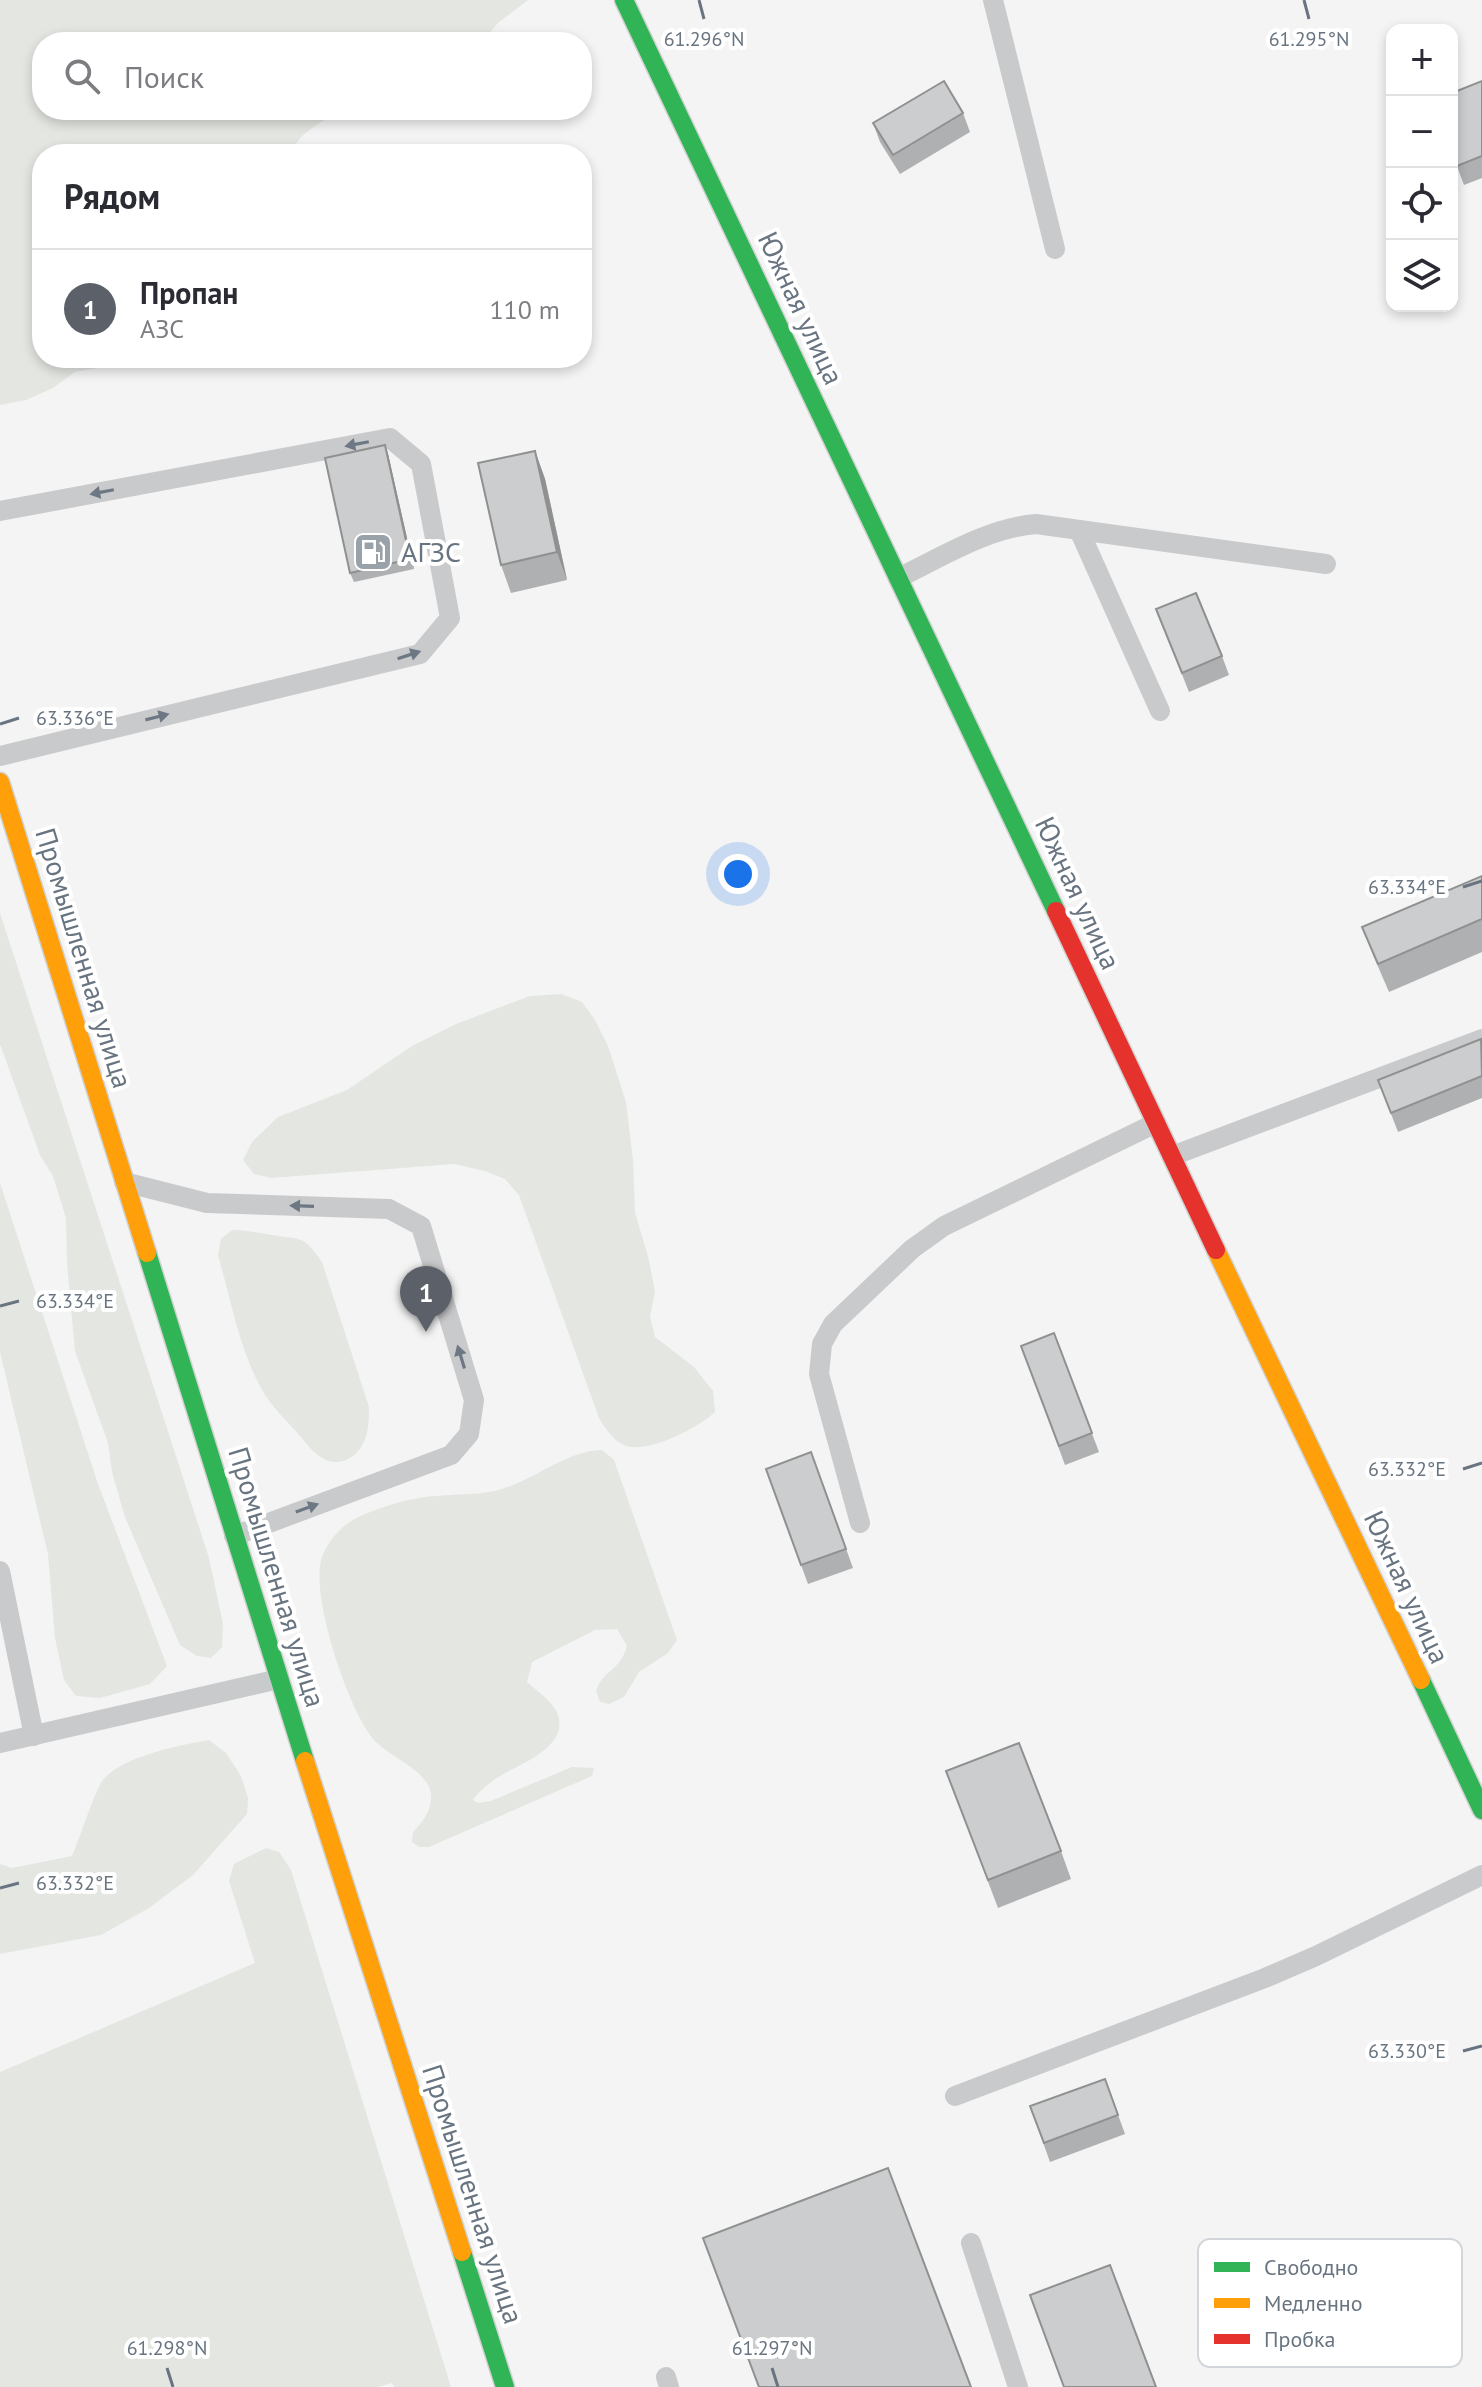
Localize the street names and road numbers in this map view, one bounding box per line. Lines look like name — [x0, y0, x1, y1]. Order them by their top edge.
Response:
street label: Южная улица — [750, 225, 853, 390]
street label: Южная улица — [1027, 810, 1130, 975]
street label: Промышленная улица — [27, 823, 142, 1092]
street label: Промышленная улица — [220, 1442, 335, 1711]
street label: Южная улица — [1356, 1504, 1459, 1669]
street label: Промышленная улица — [414, 2060, 533, 2328]

